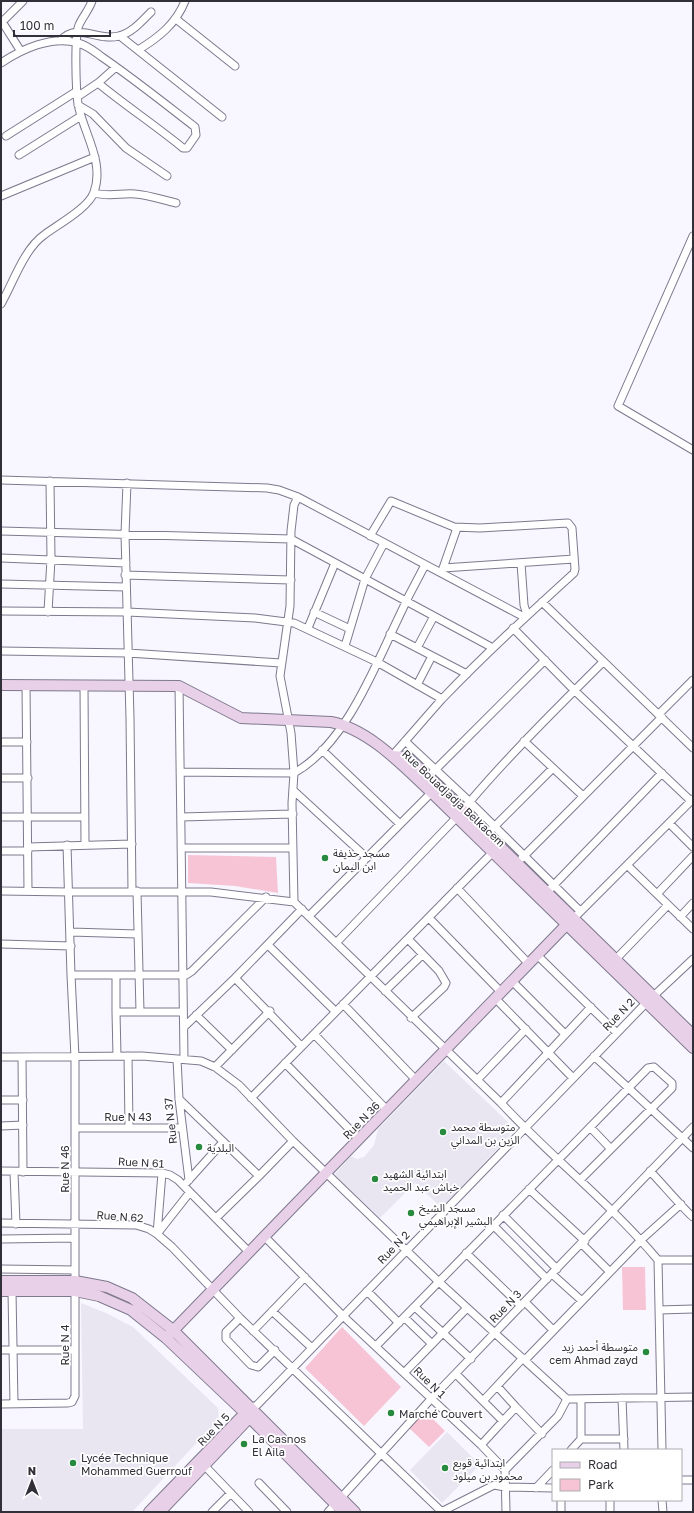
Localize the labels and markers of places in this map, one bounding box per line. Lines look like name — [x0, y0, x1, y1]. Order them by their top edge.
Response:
place label: مسجد حذيفة ابن اليمان — [333, 846, 390, 873]
marker: مسجد حذيفة ابن اليمان — [320, 853, 330, 863]
place label: متوسطة محمد الزين بن المداني — [451, 1120, 520, 1149]
marker: متوسطة محمد الزين بن المداني — [438, 1127, 448, 1137]
place label: البلدية — [207, 1141, 234, 1155]
marker: البلدية — [194, 1142, 204, 1152]
place label: ابتدائية الشهيد خباش عبد الحميد — [383, 1167, 460, 1194]
marker: ابتدائية الشهيد خباش عبد الحميد — [370, 1174, 380, 1184]
place label: مسجد الشيخ البشير الإبراهيمي — [419, 1201, 492, 1230]
marker: مسجد الشيخ البشير الإبراهيمي — [406, 1208, 416, 1218]
place label: متوسطة أحمد زيد cem Ahmad zayd — [549, 1340, 638, 1366]
marker: متوسطة أحمد زيد cem Ahmad zayd — [641, 1347, 651, 1357]
place label: Marché Couvert — [399, 1407, 483, 1420]
marker: Marché Couvert — [386, 1408, 396, 1418]
place label: La Casnos El Aila — [252, 1432, 306, 1458]
marker: La Casnos El Aila — [239, 1439, 249, 1449]
place label: Lycée Technique Mohammed Guerrouf — [81, 1451, 192, 1477]
place label: ابتدائية قوبع محمود بن ميلود — [453, 1456, 523, 1483]
marker: Lycée Technique Mohammed Guerrouf — [68, 1458, 78, 1468]
marker: ابتدائية قوبع محمود بن ميلود — [440, 1463, 450, 1473]

